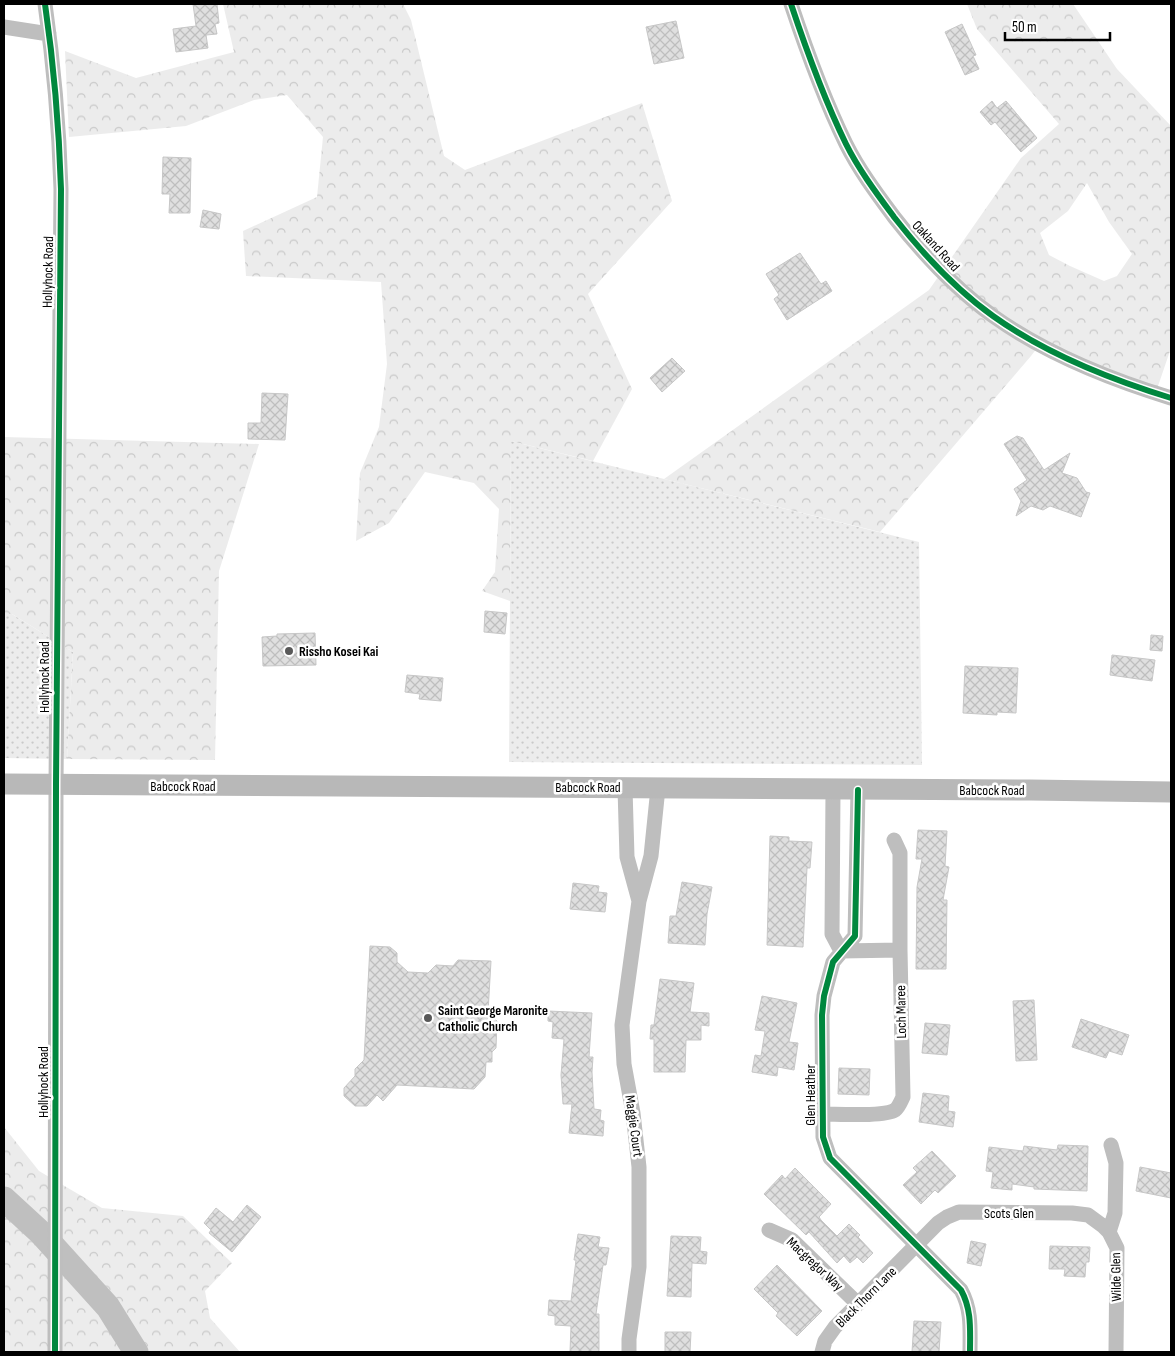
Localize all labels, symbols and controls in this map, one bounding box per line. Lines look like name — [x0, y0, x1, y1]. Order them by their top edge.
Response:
scale bar — [1005, 10, 1110, 42]
text: 50 m — [1012, 18, 1037, 37]
street label: Oakland Road — [909, 217, 963, 275]
street label: Hollyhock Road — [39, 236, 57, 308]
street label: Hollyhock Road — [36, 641, 53, 713]
place label: Rissho Kosei Kai — [299, 643, 378, 660]
marker: Rissho Kosei Kai — [283, 645, 295, 657]
street label: Babcock Road — [150, 778, 216, 795]
street label: Babcock Road — [555, 779, 621, 796]
street label: Babcock Road — [959, 782, 1025, 799]
street label: Loch Maree — [892, 985, 910, 1039]
place label: Saint George Maronite Catholic Church — [438, 1002, 548, 1035]
marker: Saint George Maronite Catholic Church — [422, 1012, 434, 1024]
street label: Hollyhock Road — [35, 1046, 52, 1118]
street label: Glen Heather — [802, 1064, 819, 1126]
street label: Maggie Court — [621, 1094, 647, 1158]
street label: Scots Glen — [984, 1205, 1034, 1222]
street label: Macgregor Way — [783, 1233, 847, 1295]
street label: Wilde Glen — [1107, 1252, 1125, 1302]
street label: Black Thorn Lane — [832, 1263, 900, 1331]

